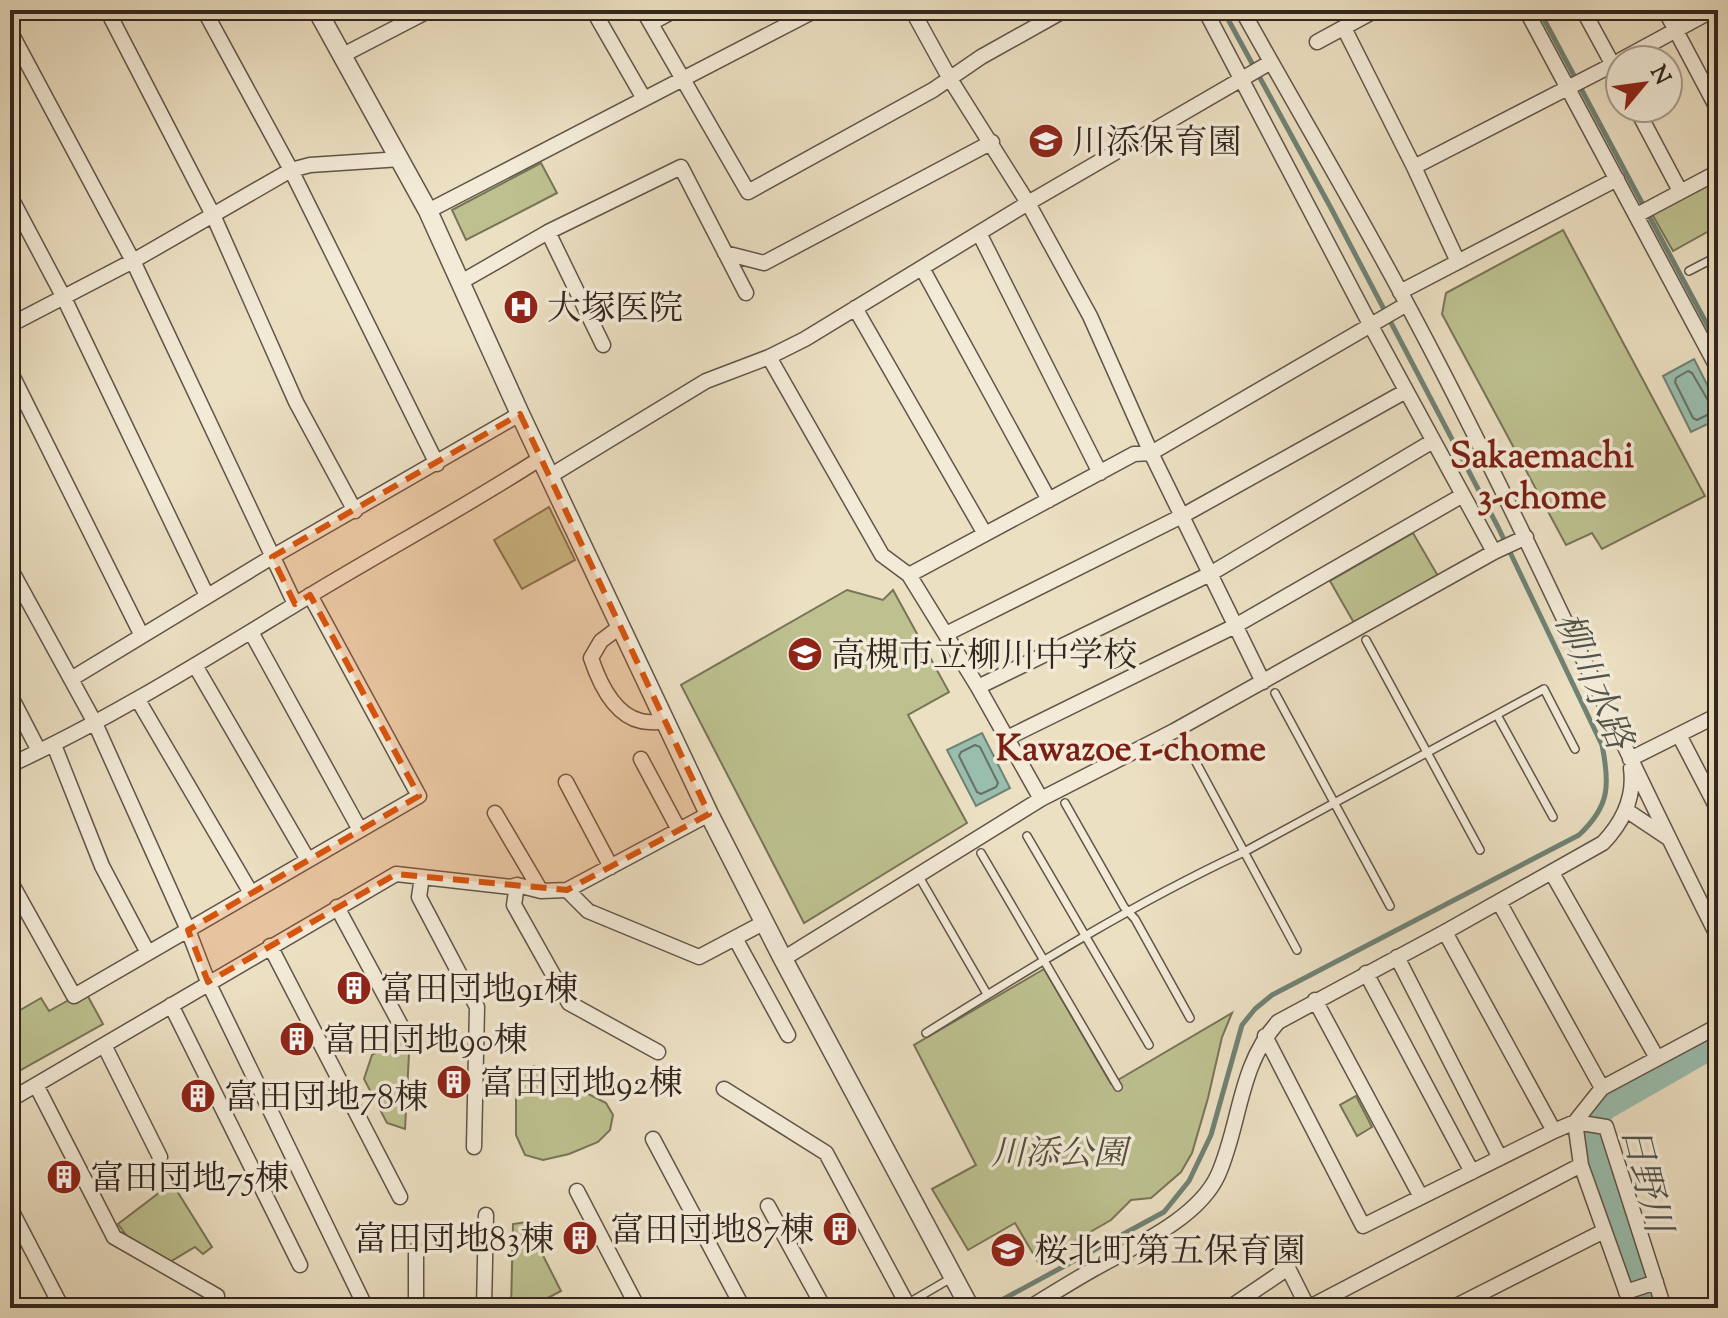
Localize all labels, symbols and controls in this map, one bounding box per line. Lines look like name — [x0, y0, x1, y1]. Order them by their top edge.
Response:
north arrow — [1604, 44, 1684, 124]
text: N — [1641, 60, 1677, 92]
place label: 川添保育園 — [1072, 120, 1242, 169]
school or university icon: 川添保育園 — [1027, 122, 1065, 160]
place label: 大塚医院 — [547, 286, 683, 335]
hospital icon: 大塚医院 — [502, 288, 540, 326]
district label: Sakaemachi 3-chome — [1450, 432, 1634, 525]
water label: 柳川水路 — [1539, 605, 1645, 761]
place label: 高槻市立柳川中学校 — [831, 633, 1137, 682]
school or university icon: 高槻市立柳川中学校 — [786, 635, 824, 673]
district label: Kawazoe 1-chome — [996, 725, 1266, 777]
place label: 富田団地91棟 — [380, 967, 578, 1016]
building icon: 富田団地91棟 — [335, 969, 373, 1007]
place label: 富田団地90棟 — [323, 1018, 528, 1067]
building icon: 富田団地90棟 — [278, 1020, 316, 1058]
place label: 富田団地92棟 — [480, 1061, 682, 1110]
building icon: 富田団地92棟 — [435, 1063, 473, 1101]
place label: 富田団地78棟 — [224, 1075, 428, 1124]
building icon: 富田団地78棟 — [179, 1077, 217, 1115]
water label: 日野川 — [1606, 1121, 1683, 1243]
park label: 川添公園 — [991, 1131, 1132, 1180]
place label: 富田団地75棟 — [90, 1156, 289, 1205]
building icon: 富田団地75棟 — [45, 1158, 83, 1196]
place label: 富田団地87棟 — [610, 1208, 814, 1257]
building icon: 富田団地87棟 — [821, 1210, 859, 1248]
place label: 富田団地83棟 — [353, 1217, 554, 1266]
building icon: 富田団地83棟 — [561, 1219, 599, 1257]
place label: 桜北町第五保育園 — [1034, 1229, 1306, 1278]
school or university icon: 桜北町第五保育園 — [989, 1231, 1027, 1269]

